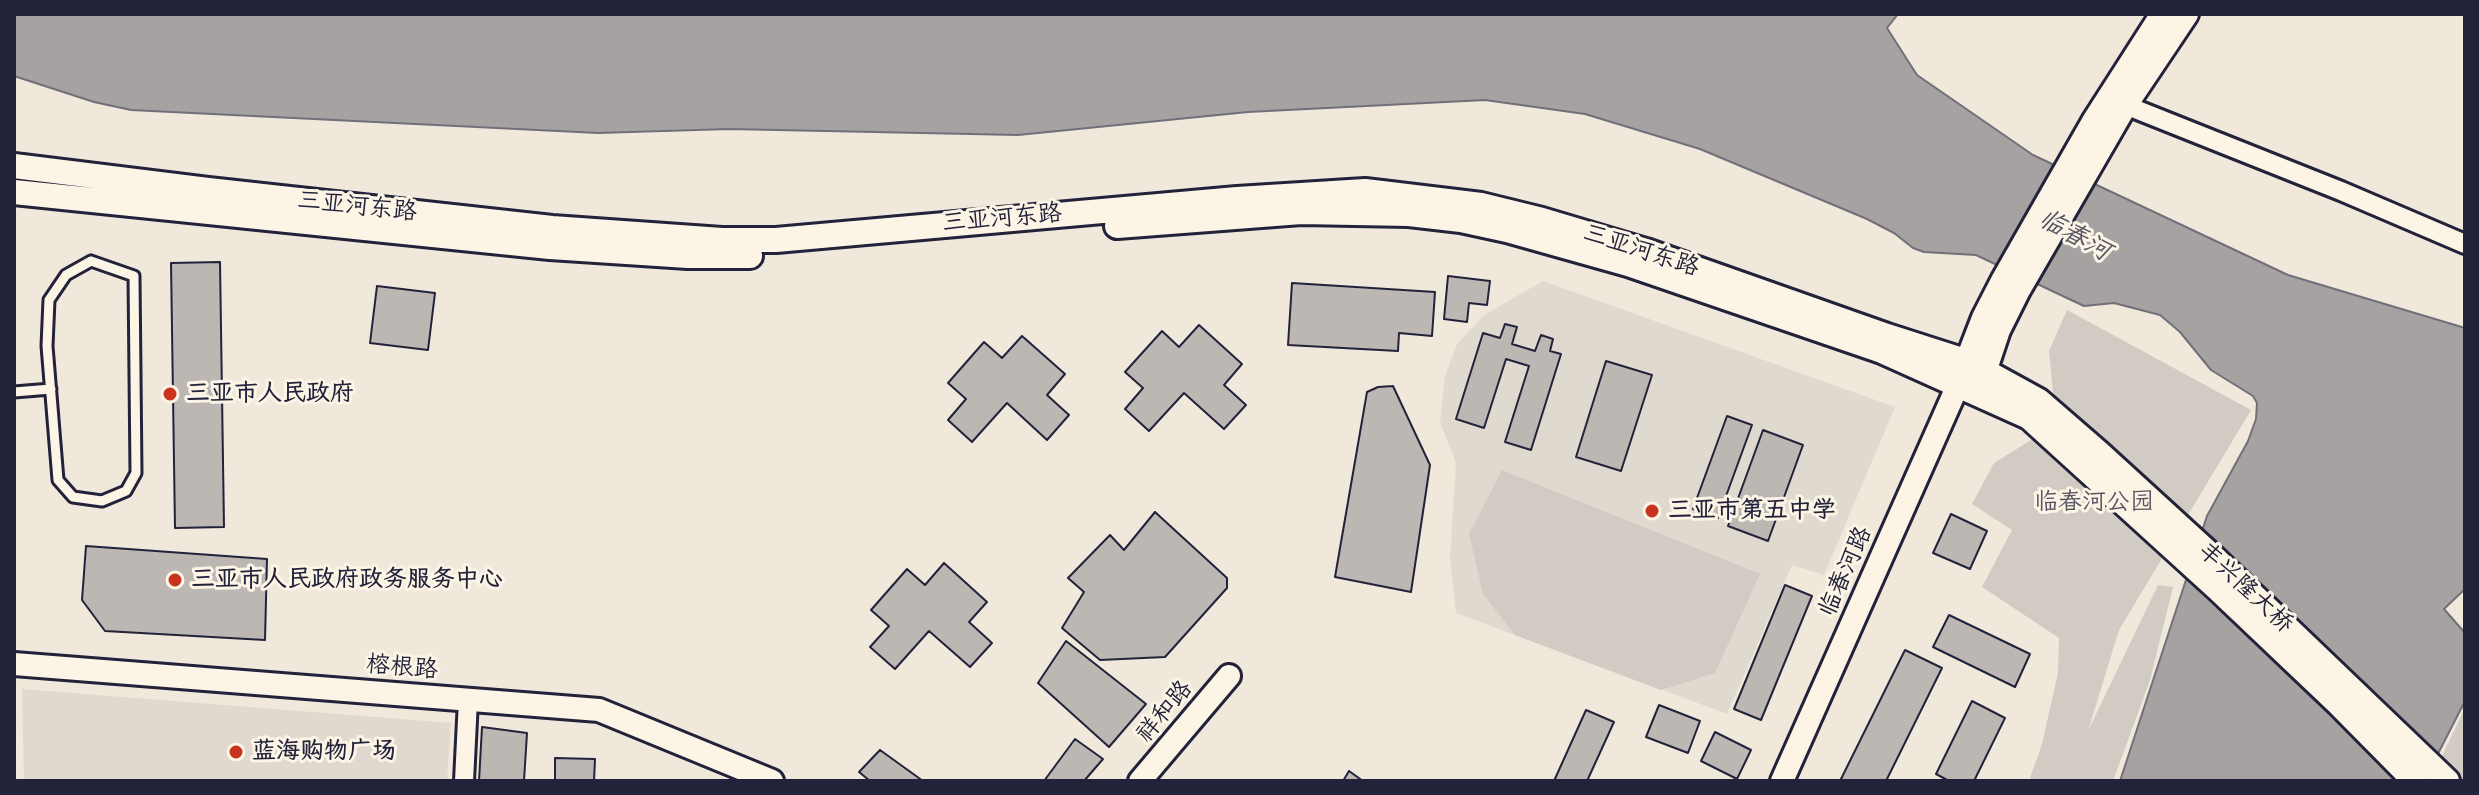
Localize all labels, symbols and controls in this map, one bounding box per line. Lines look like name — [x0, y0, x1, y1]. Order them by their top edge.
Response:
street label: 三亚河东路 — [296, 186, 418, 228]
street label: 三亚河东路 — [941, 199, 1063, 239]
water label: 临春河 — [2032, 203, 2116, 269]
street label: 三亚河东路 — [1579, 219, 1703, 283]
place label: 三亚市人民政府 — [186, 380, 354, 408]
marker: 三亚市人民政府 — [161, 385, 179, 403]
park label: 临春河公园 — [2034, 489, 2154, 517]
place label: 三亚市第五中学 — [1668, 497, 1836, 525]
marker: 三亚市第五中学 — [1643, 502, 1661, 520]
street label: 临春河路 — [1813, 522, 1879, 622]
street label: 丰兴隆大桥 — [2191, 537, 2299, 639]
place label: 三亚市人民政府政务服务中心 — [191, 566, 503, 594]
marker: 三亚市人民政府政务服务中心 — [166, 571, 184, 589]
street label: 榕根路 — [365, 651, 439, 685]
street label: 祥和路 — [1131, 675, 1199, 749]
place label: 蓝海购物广场 — [252, 738, 396, 766]
marker: 蓝海购物广场 — [227, 743, 245, 761]

